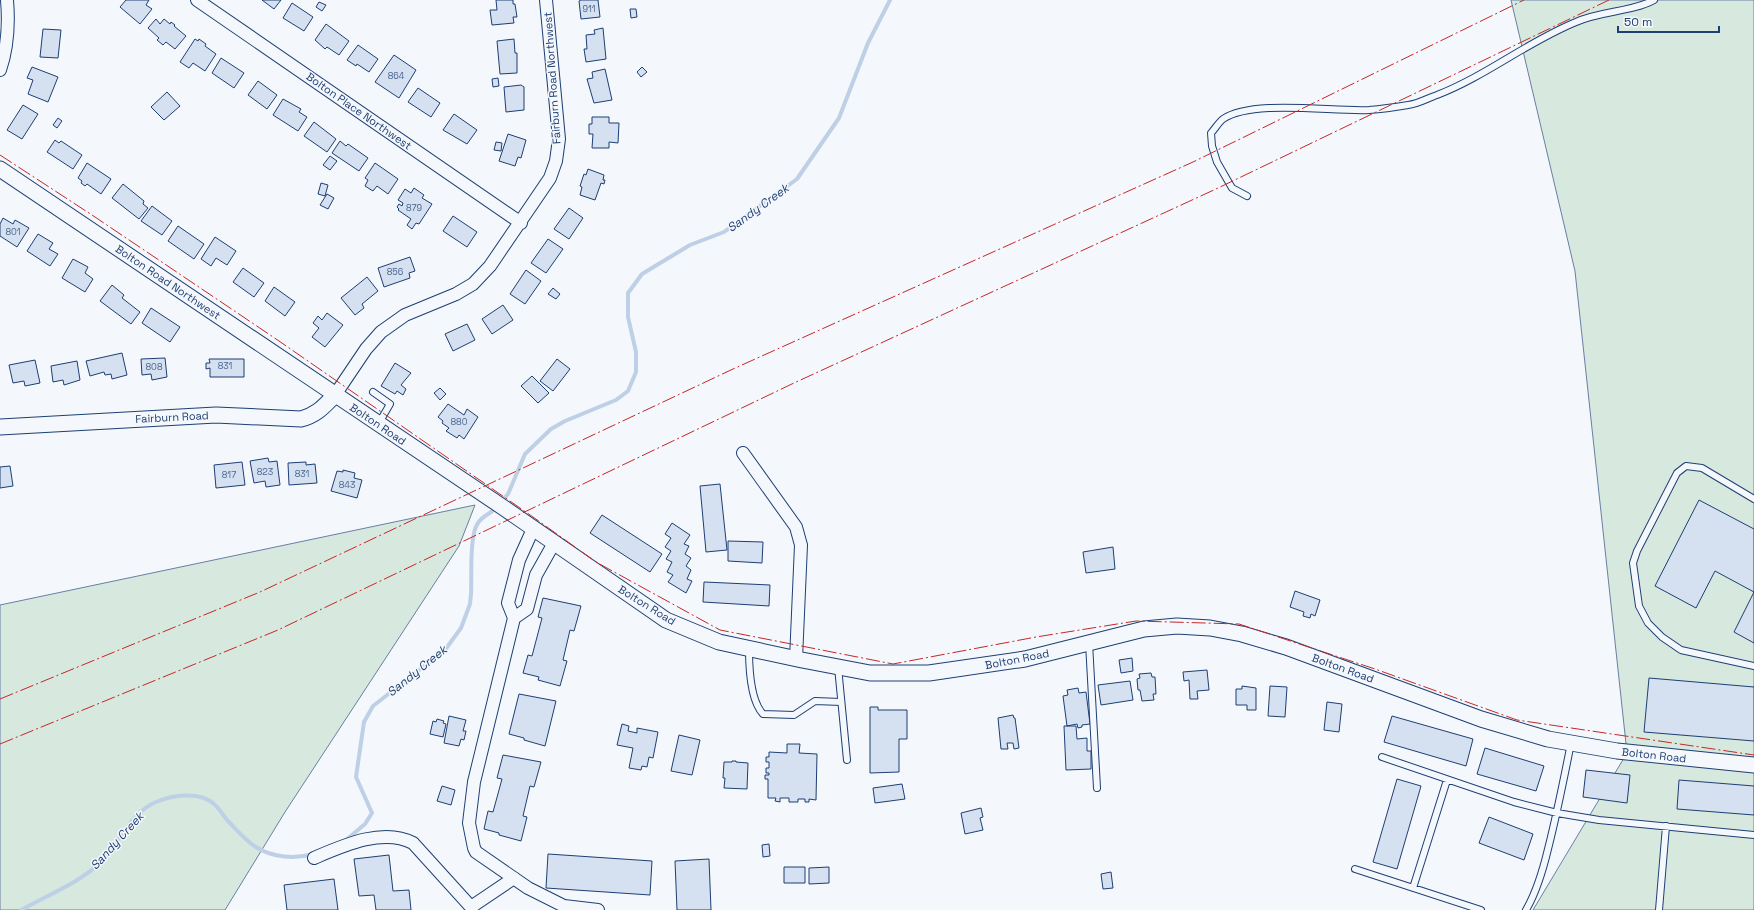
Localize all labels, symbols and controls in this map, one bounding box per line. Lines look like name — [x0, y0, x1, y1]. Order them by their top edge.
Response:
house number: 911 — [582, 3, 596, 15]
scale bar — [1618, 8, 1719, 34]
street label: Fairburn Road Northwest — [540, 12, 564, 144]
text: 50 m — [1624, 14, 1652, 30]
street label: Bolton Place Northwest — [304, 69, 414, 153]
house number: 864 — [388, 70, 405, 82]
water label: Sandy Creek — [724, 179, 793, 236]
house number: 879 — [406, 202, 422, 214]
house number: 801 — [5, 226, 21, 238]
street label: Bolton Road Northwest — [113, 242, 223, 322]
house number: 856 — [387, 266, 404, 278]
house number: 831 — [218, 360, 233, 372]
house number: 808 — [146, 361, 163, 373]
street label: Bolton Road — [347, 400, 409, 448]
street label: Fairburn Road — [135, 408, 209, 426]
house number: 880 — [451, 416, 468, 428]
house number: 823 — [257, 466, 273, 478]
house number: 831 — [295, 468, 310, 480]
house number: 817 — [222, 469, 236, 481]
house number: 843 — [339, 479, 355, 491]
street label: Bolton Road — [616, 582, 678, 628]
water label: Sandy Creek — [384, 641, 451, 700]
street label: Bolton Road — [984, 646, 1050, 672]
street label: Bolton Road — [1310, 650, 1376, 686]
street label: Bolton Road — [1621, 745, 1687, 765]
water label: Sandy Creek — [87, 808, 148, 873]

